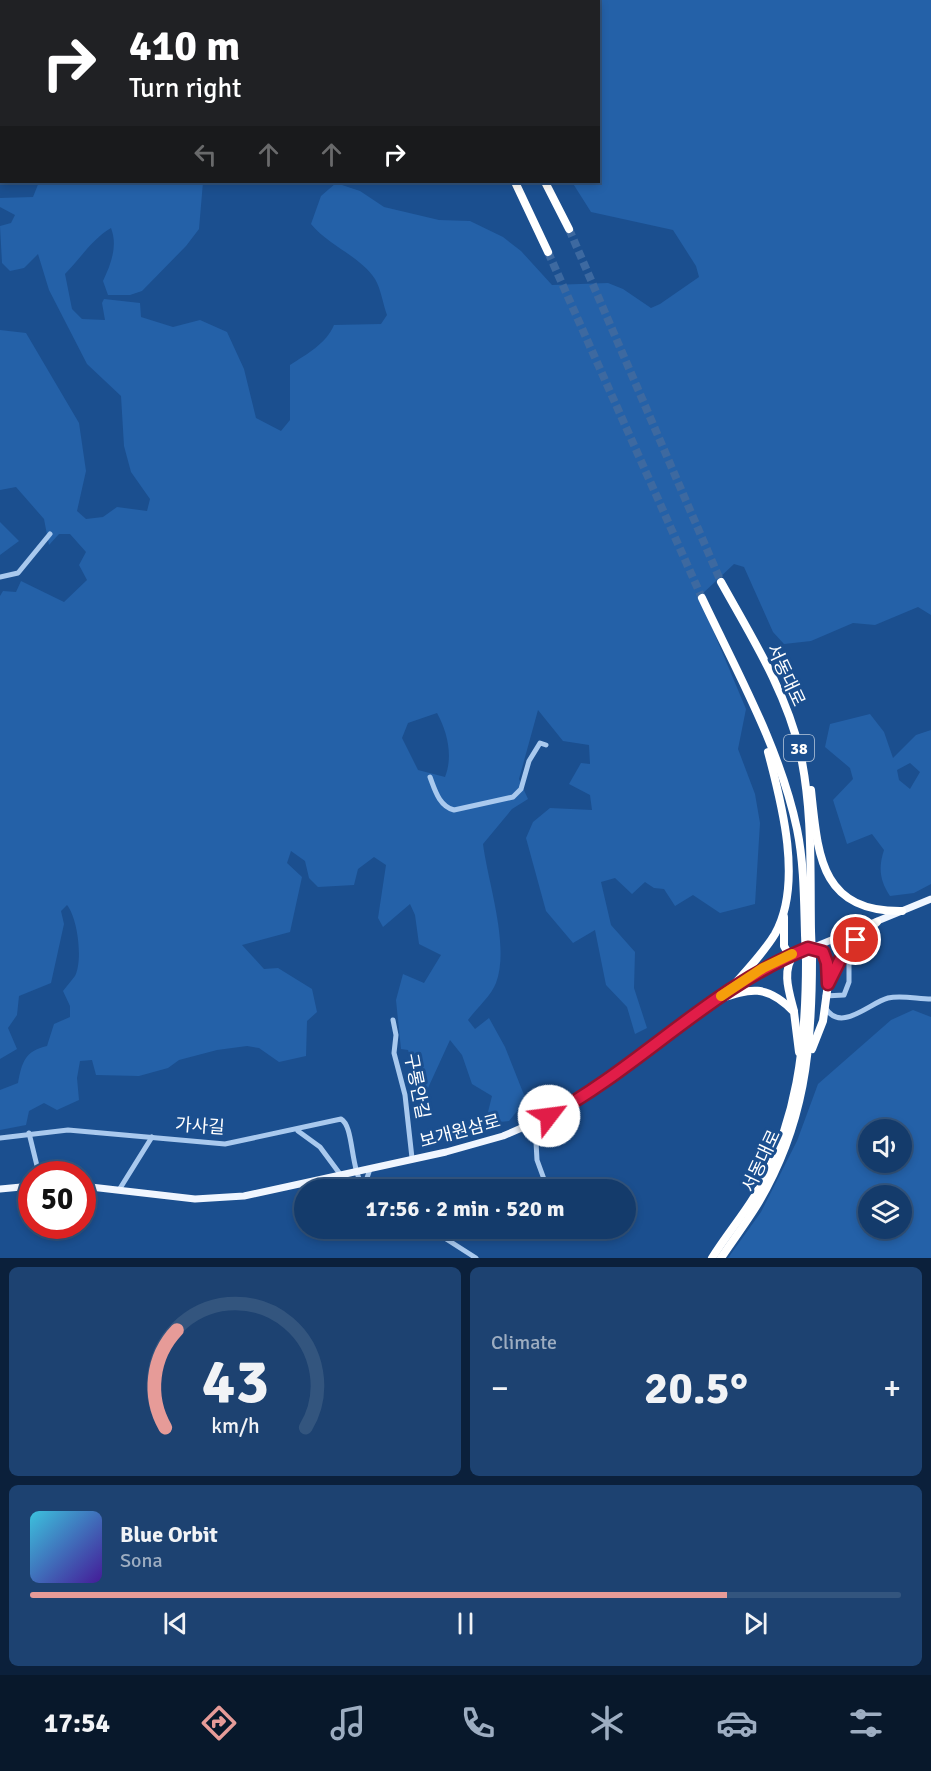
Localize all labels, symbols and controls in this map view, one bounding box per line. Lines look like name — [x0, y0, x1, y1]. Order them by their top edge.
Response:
text: 410 m — [129, 21, 240, 72]
icon: right — [30, 24, 108, 102]
text: Turn right — [129, 72, 242, 105]
icon: left — [189, 138, 222, 171]
icon: ahead — [252, 138, 285, 171]
icon: ahead — [315, 138, 348, 171]
icon: right — [378, 138, 411, 171]
street label: 서동대로 — [762, 640, 810, 710]
road number: 38 — [784, 735, 814, 761]
pin — [830, 914, 881, 965]
icon: arrive — [839, 923, 872, 956]
street label: 구롱안길 — [400, 1051, 434, 1121]
position arrow — [517, 1084, 581, 1148]
street label: 보개원삼로 — [417, 1110, 503, 1152]
street label: 가사길 — [174, 1113, 226, 1139]
map controls — [858, 1119, 912, 1239]
button: sound — [858, 1119, 912, 1173]
street label: 서동대로 — [737, 1126, 785, 1196]
speed limit sign: 50 — [18, 1161, 96, 1239]
button: layers — [858, 1185, 912, 1239]
text: 17:56 · 2 min · 520 m — [365, 1195, 565, 1222]
text: Climate — [491, 1330, 557, 1355]
text: 43 — [201, 1343, 269, 1420]
text: 20.5° — [644, 1361, 748, 1416]
text: − — [491, 1368, 509, 1409]
text: + — [883, 1368, 901, 1409]
text: km/h — [211, 1414, 259, 1440]
text: Blue Orbit — [120, 1521, 218, 1548]
text: Sona — [120, 1548, 163, 1573]
icon: previous — [159, 1607, 192, 1640]
icon: pause — [449, 1607, 482, 1640]
icon: next — [739, 1607, 772, 1640]
icon: directions — [198, 1702, 240, 1744]
icon: music — [327, 1702, 369, 1744]
icon: phone — [457, 1702, 499, 1744]
icon: climate — [586, 1702, 628, 1744]
icon: car — [716, 1702, 758, 1744]
icon: filters — [845, 1702, 887, 1744]
text: 17:54 — [44, 1707, 110, 1740]

